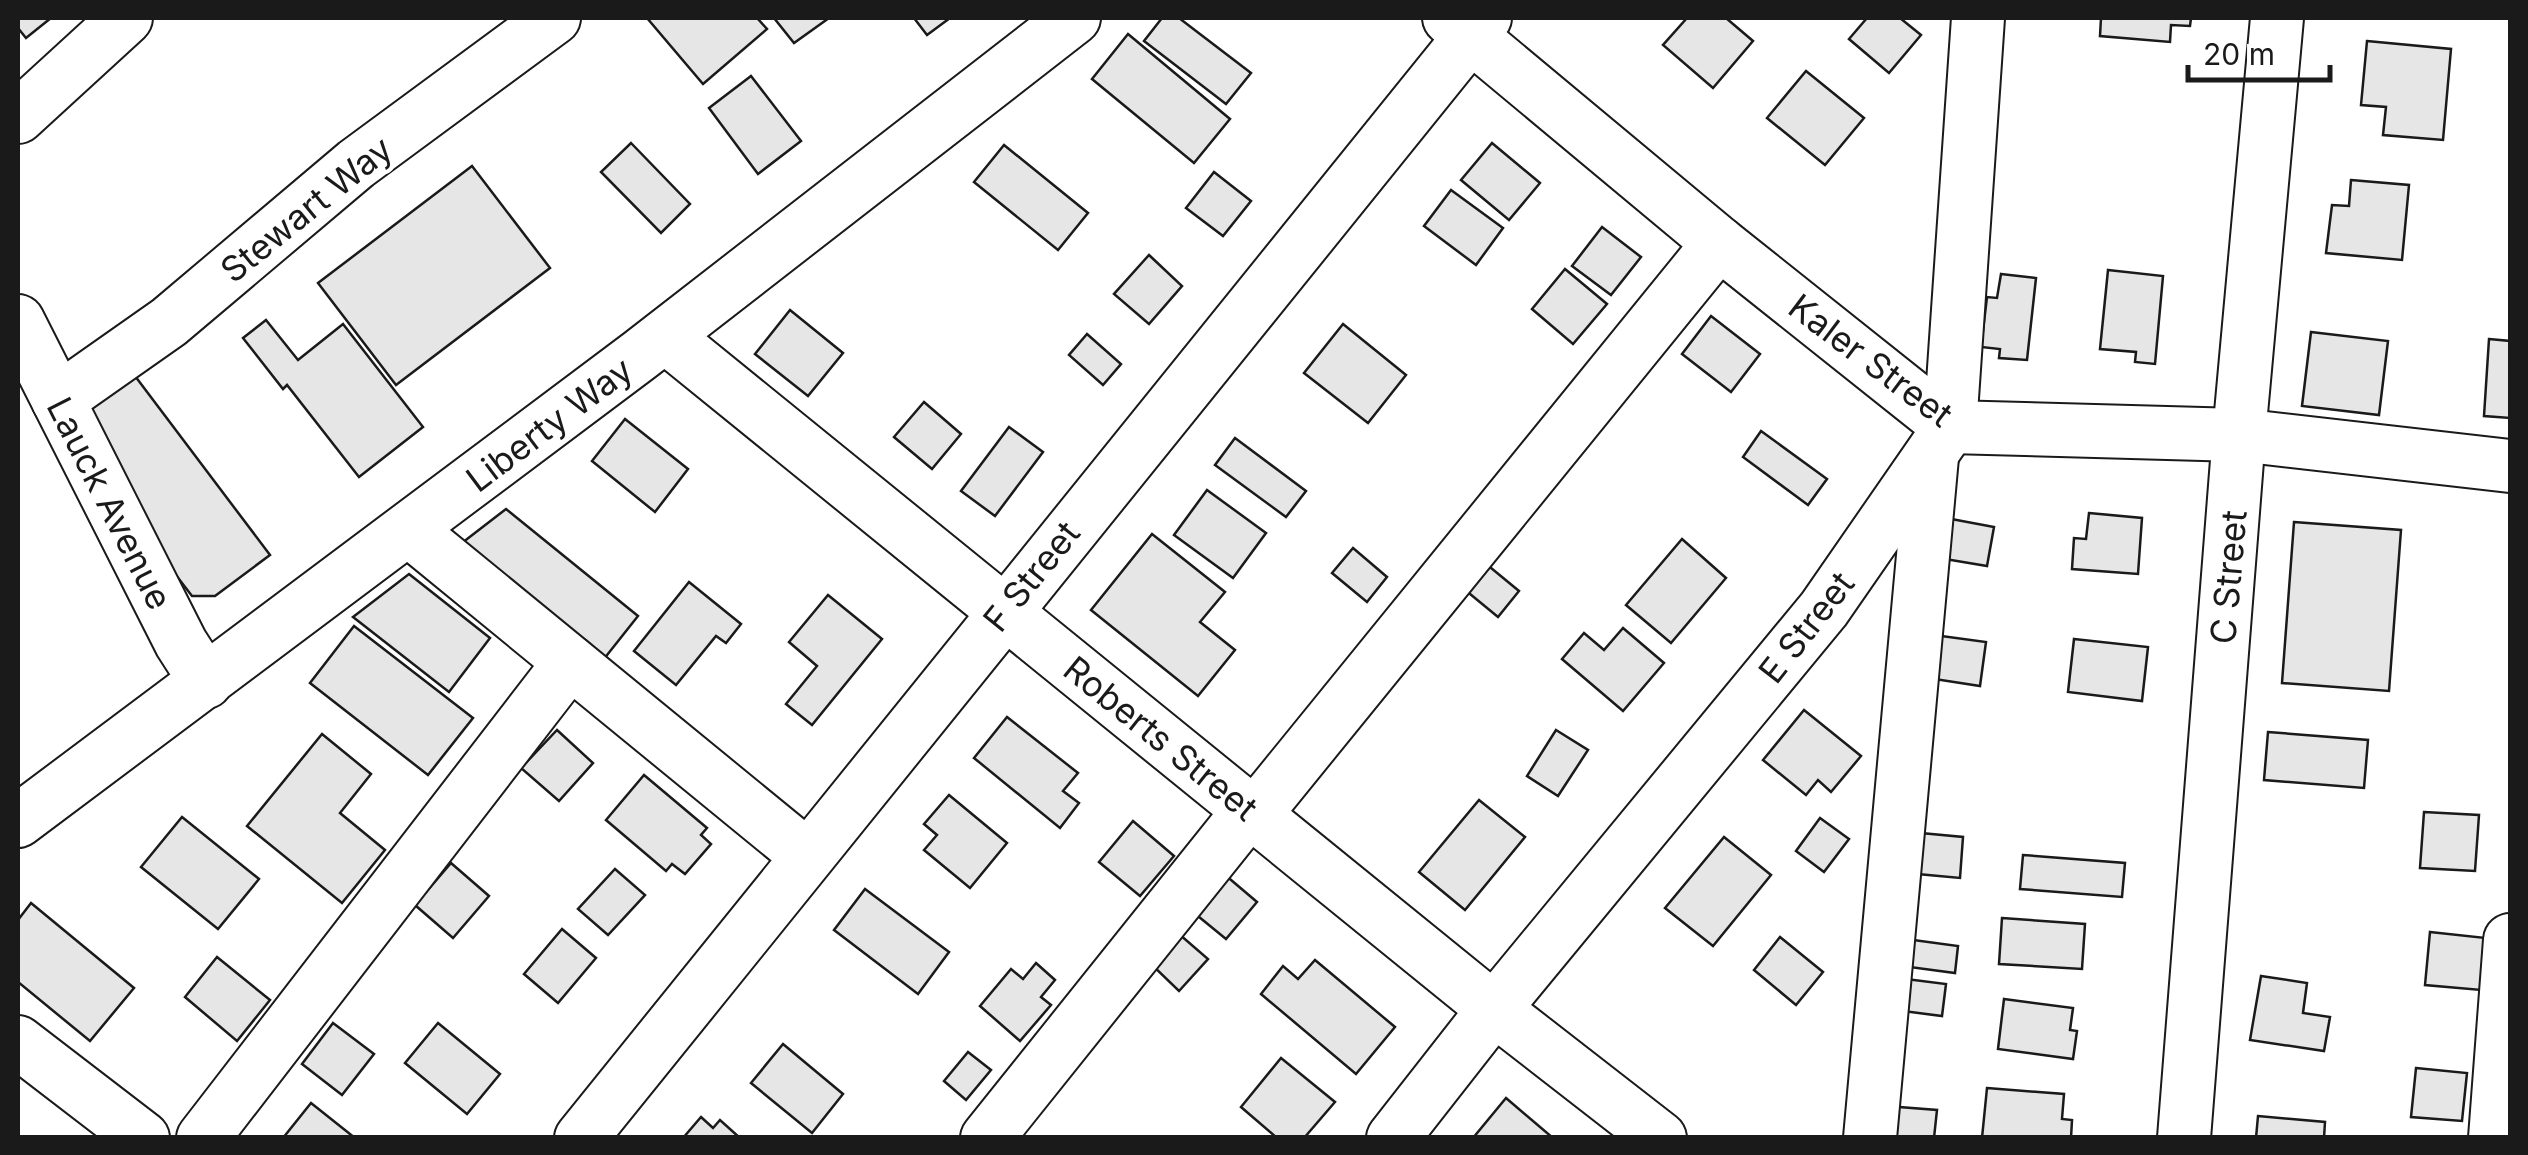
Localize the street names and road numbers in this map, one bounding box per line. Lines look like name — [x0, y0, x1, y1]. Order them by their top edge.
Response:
street label: Stewart Way — [212, 127, 400, 291]
street label: Kaler Street — [1781, 285, 1961, 435]
street label: Liberty Way — [458, 348, 640, 500]
street label: Lauck Avenue — [39, 390, 181, 616]
street label: C Street — [2201, 508, 2255, 646]
street label: F Street — [974, 513, 1088, 639]
street label: E Street — [1750, 563, 1862, 691]
street label: Roberts Street — [1056, 647, 1266, 829]

